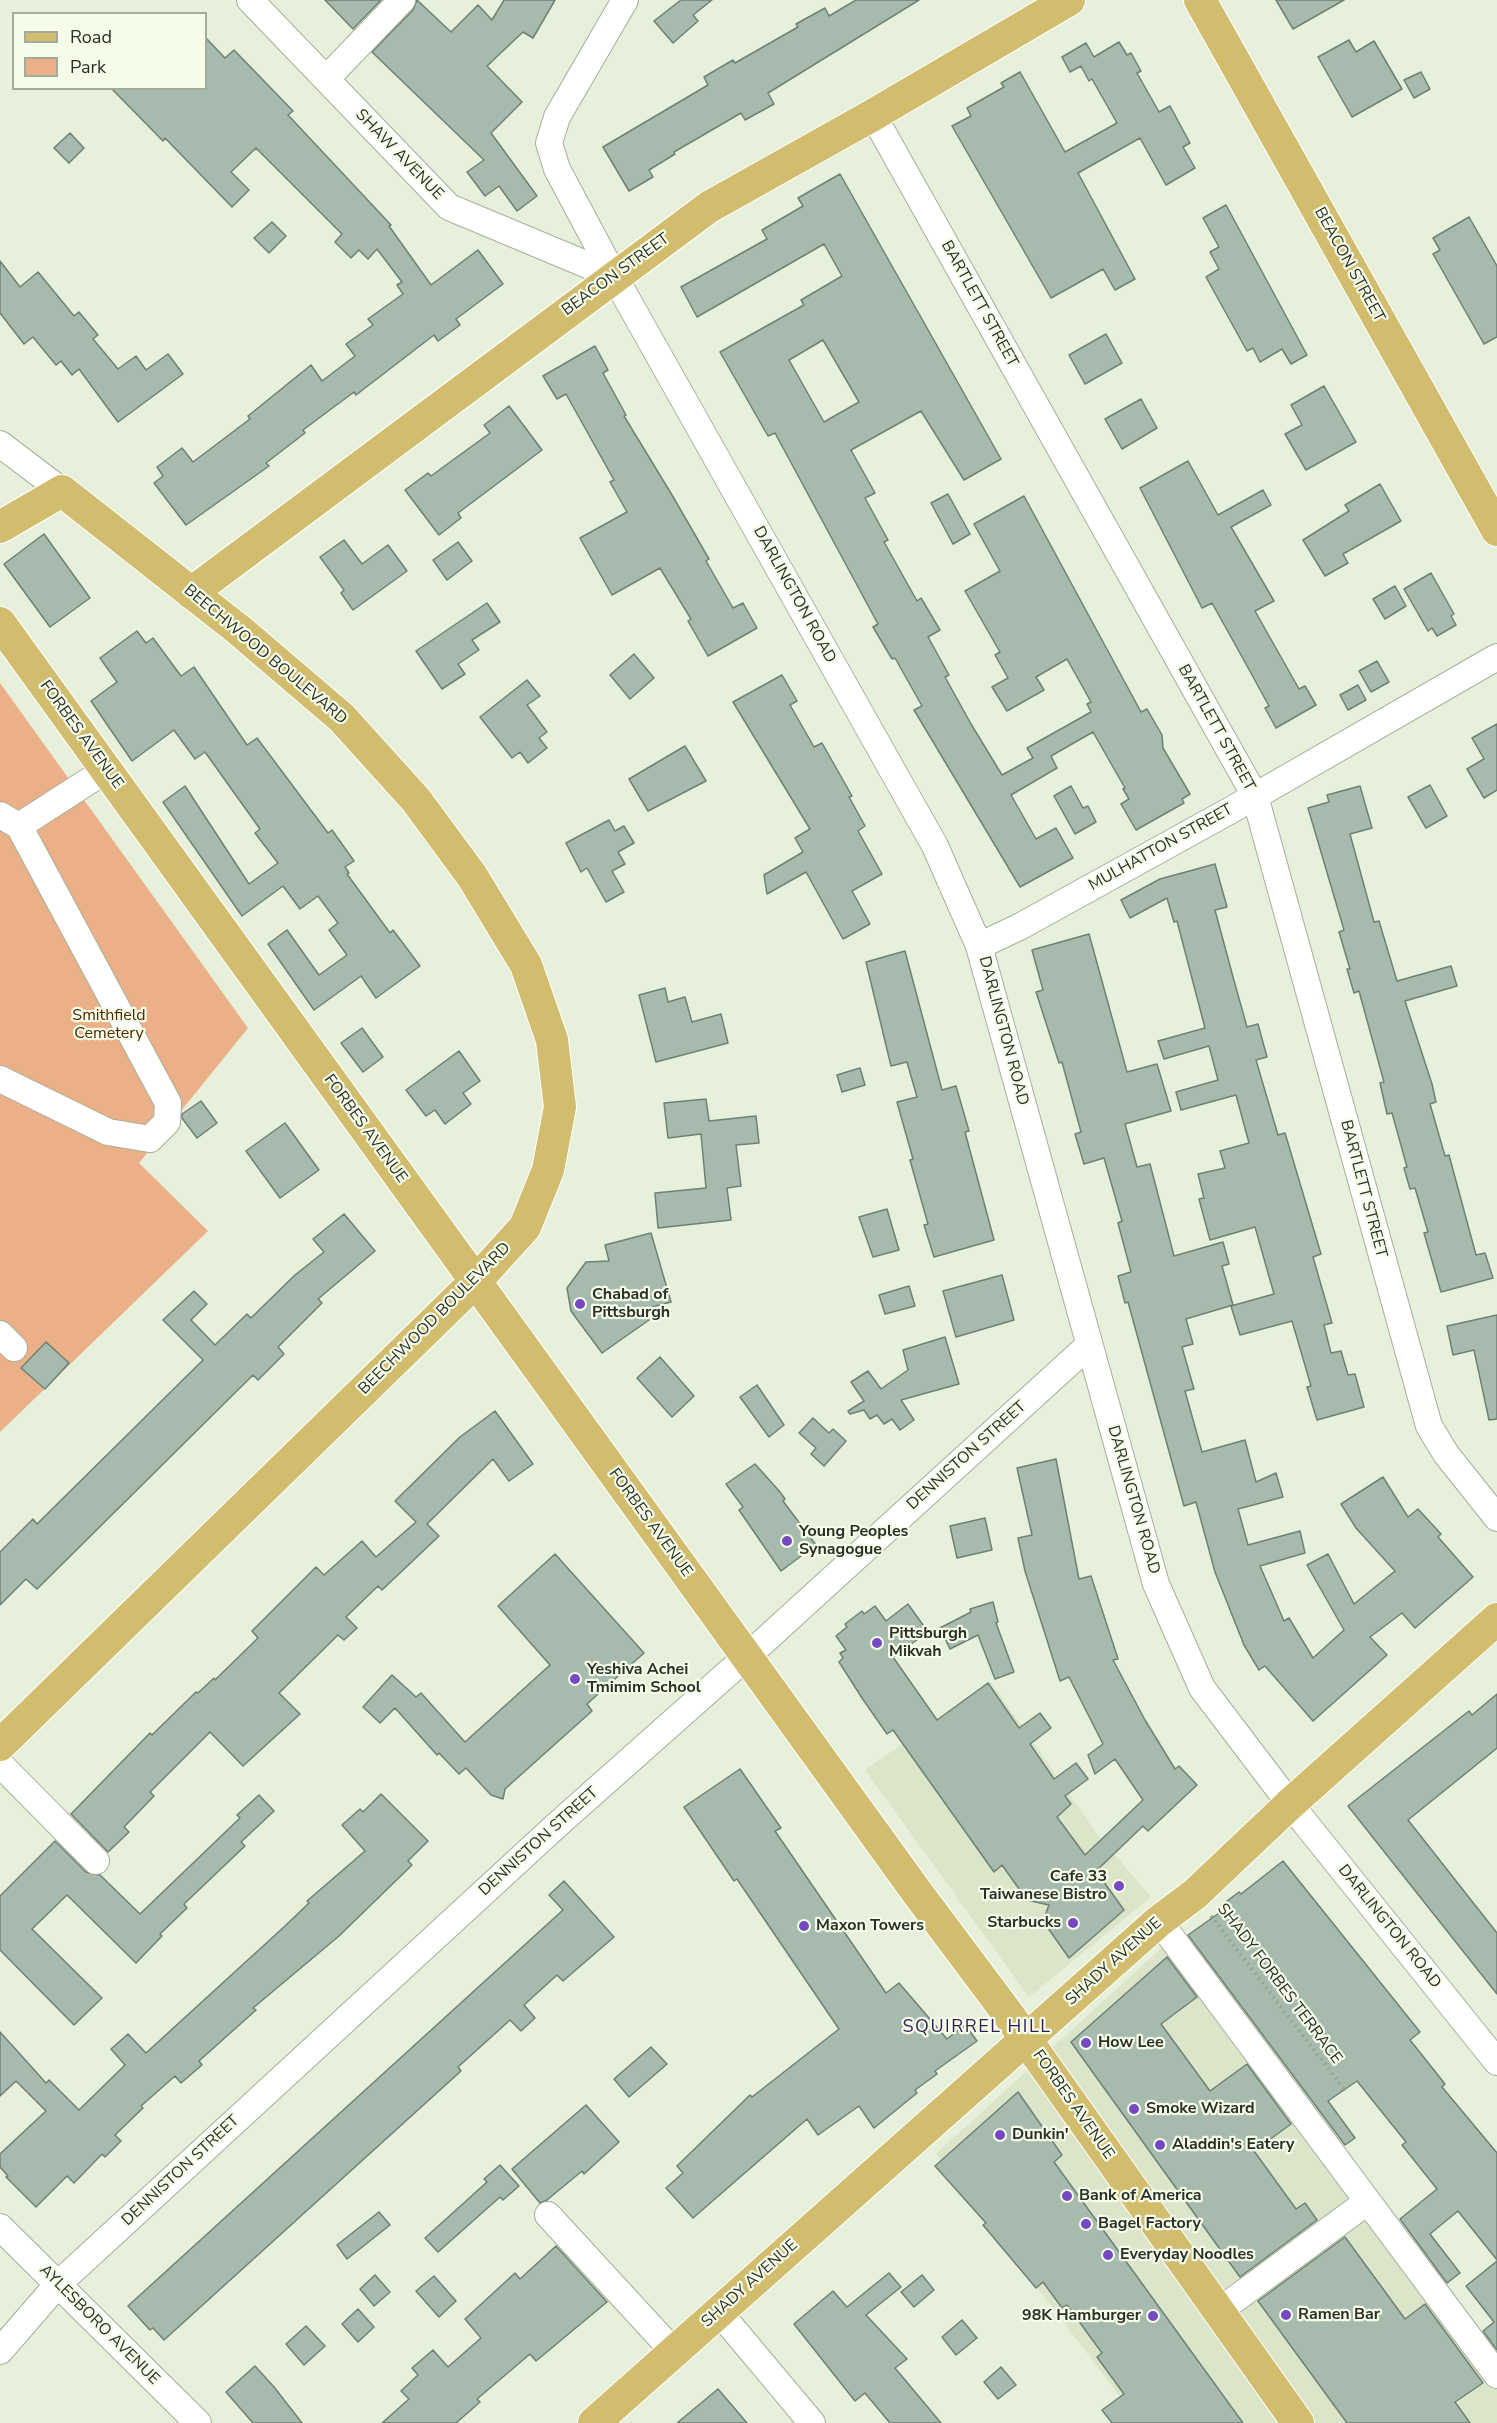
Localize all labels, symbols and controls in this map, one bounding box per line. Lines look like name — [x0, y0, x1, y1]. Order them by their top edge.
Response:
legend — [12, 12, 207, 90]
text: Road — [70, 25, 112, 49]
text: Park — [70, 55, 106, 79]
street label: SHAW AVENUE — [351, 106, 447, 204]
street label: BEACON STREET — [1310, 204, 1388, 326]
street label: BEACON STREET — [559, 230, 673, 320]
street label: BARTLETT STREET — [936, 237, 1022, 371]
street label: DARLINGTON ROAD — [748, 523, 840, 667]
street label: BEECHWOOD BOULEVARD — [179, 581, 351, 729]
street label: BARTLETT STREET — [1173, 661, 1259, 795]
street label: FORBES AVENUE — [35, 677, 127, 793]
street label: MULHATTON STREET — [1086, 800, 1236, 896]
street label: DARLINGTON ROAD — [974, 954, 1032, 1108]
park label: Smithfield Cemetery — [72, 1006, 146, 1044]
street label: FORBES AVENUE — [319, 1071, 411, 1187]
street label: BARTLETT STREET — [1335, 1118, 1391, 1260]
street label: BEECHWOOD BOULEVARD — [355, 1239, 515, 1399]
place label: Chabad of Pittsburgh — [592, 1285, 670, 1323]
marker: Chabad of Pittsburgh — [573, 1297, 587, 1311]
street label: DENNISTON STREET — [903, 1397, 1031, 1515]
street label: DARLINGTON ROAD — [1103, 1424, 1163, 1576]
street label: FORBES AVENUE — [604, 1465, 696, 1581]
place label: Young Peoples Synagogue — [799, 1522, 908, 1560]
marker: Young Peoples Synagogue — [780, 1534, 794, 1548]
place label: Pittsburgh Mikvah — [889, 1624, 967, 1662]
marker: Pittsburgh Mikvah — [870, 1636, 884, 1650]
place label: Yeshiva Achei Tmimim School — [587, 1660, 701, 1698]
marker: Yeshiva Achei Tmimim School — [568, 1672, 582, 1686]
street label: DENNISTON STREET — [475, 1783, 603, 1901]
street label: DARLINGTON ROAD — [1333, 1861, 1445, 1993]
place label: Cafe 33 Taiwanese Bistro — [980, 1867, 1107, 1905]
marker: Cafe 33 Taiwanese Bistro — [1112, 1879, 1126, 1893]
street label: SHADY FORBES TERRACE — [1212, 1900, 1346, 2068]
place label: Starbucks — [987, 1913, 1061, 1933]
street label: SHADY AVENUE — [1062, 1914, 1166, 2010]
place label: Maxon Towers — [816, 1916, 924, 1936]
marker: Starbucks — [1066, 1916, 1080, 1930]
marker: Maxon Towers — [797, 1919, 811, 1933]
district label: SQUIRREL HILL — [903, 2017, 1051, 2039]
place label: How Lee — [1098, 2033, 1164, 2053]
marker: How Lee — [1079, 2036, 1093, 2050]
street label: FORBES AVENUE — [1028, 2047, 1118, 2163]
place label: Smoke Wizard — [1146, 2099, 1255, 2119]
marker: Smoke Wizard — [1127, 2102, 1141, 2116]
street label: DENNISTON STREET — [118, 2112, 244, 2230]
place label: Dunkin' — [1012, 2125, 1069, 2145]
marker: Dunkin' — [993, 2128, 1007, 2142]
place label: Aladdin's Eatery — [1172, 2135, 1295, 2155]
marker: Aladdin's Eatery — [1153, 2138, 1167, 2152]
place label: Bank of America — [1079, 2186, 1202, 2206]
marker: Bank of America — [1060, 2189, 1074, 2203]
place label: Bagel Factory — [1098, 2214, 1201, 2234]
marker: Bagel Factory — [1079, 2217, 1093, 2231]
street label: SHADY AVENUE — [698, 2236, 802, 2332]
place label: Everyday Noodles — [1120, 2245, 1254, 2265]
marker: Everyday Noodles — [1101, 2248, 1115, 2262]
street label: AYLESBORO AVENUE — [35, 2261, 163, 2389]
place label: Ramen Bar — [1298, 2305, 1380, 2325]
place label: 98K Hamburger — [1022, 2306, 1141, 2326]
marker: Ramen Bar — [1279, 2308, 1293, 2322]
marker: 98K Hamburger — [1146, 2309, 1160, 2323]

